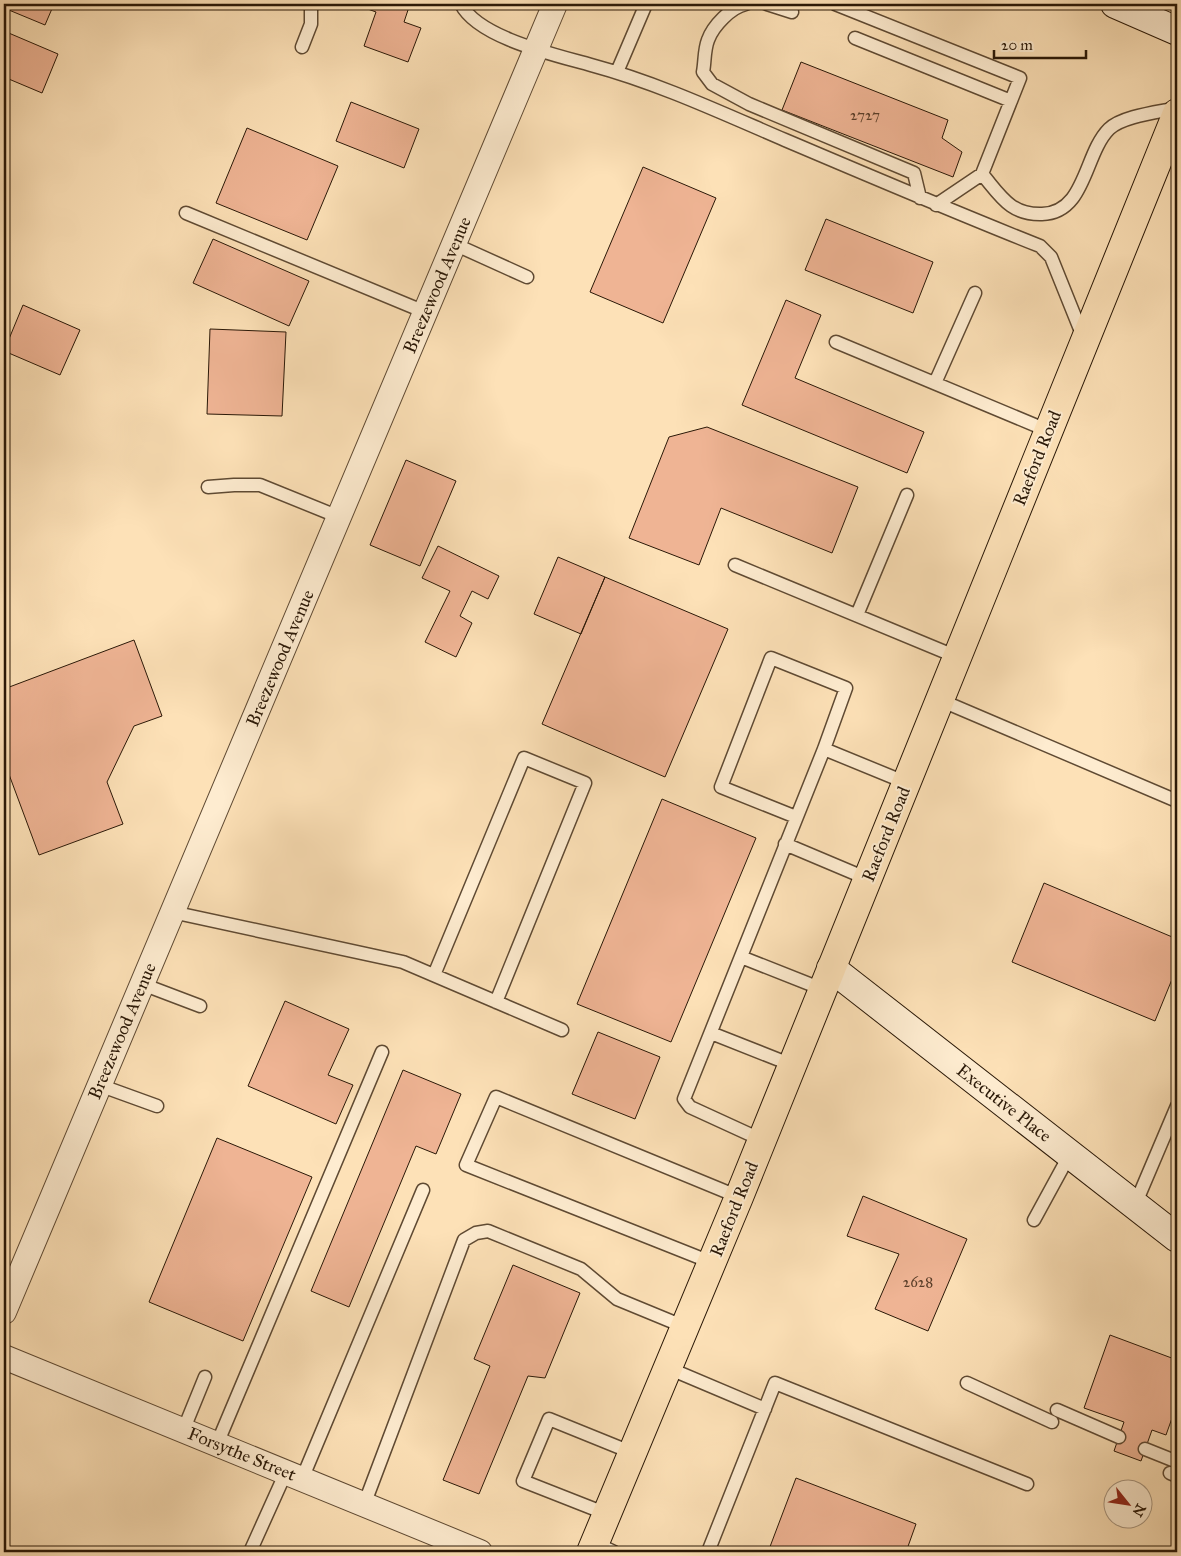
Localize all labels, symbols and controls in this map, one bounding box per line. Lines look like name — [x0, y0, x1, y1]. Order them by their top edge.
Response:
scale bar — [994, 28, 1086, 60]
text: 20 m — [1001, 36, 1033, 54]
house number: 2727 — [850, 106, 880, 124]
street label: Breezewood Avenue — [398, 213, 476, 357]
street label: Raeford Road — [1008, 407, 1066, 509]
street label: Breezewood Avenue — [241, 586, 319, 730]
street label: Raeford Road — [857, 783, 915, 885]
street label: Breezewood Avenue — [83, 959, 161, 1103]
street label: Executive Place — [952, 1059, 1056, 1147]
street label: Raeford Road — [705, 1158, 763, 1260]
house number: 2628 — [903, 1273, 933, 1291]
street label: Forsythe Street — [185, 1422, 300, 1486]
north arrow — [1104, 1478, 1154, 1528]
text: N — [1128, 1501, 1149, 1520]

